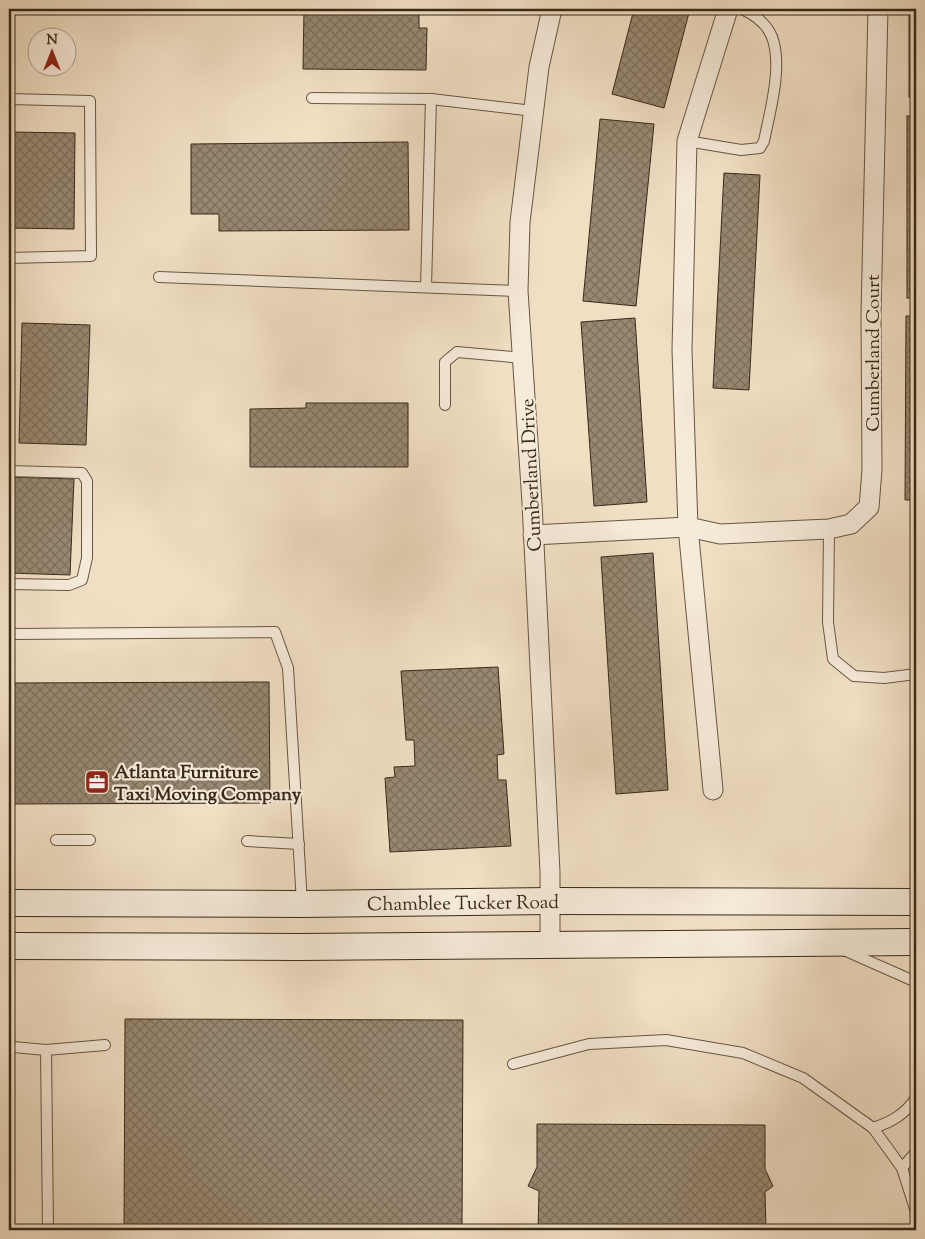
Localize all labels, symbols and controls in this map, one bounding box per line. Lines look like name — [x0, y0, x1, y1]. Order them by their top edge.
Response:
north arrow — [28, 28, 78, 78]
text: N — [46, 31, 58, 51]
street label: Cumberland Court — [861, 274, 888, 432]
street label: Cumberland Drive — [515, 397, 550, 552]
place label: Atlanta Furniture Taxi Moving Company — [114, 760, 302, 809]
office icon: Atlanta Furniture Taxi Moving Company — [84, 769, 110, 795]
street label: Chamblee Tucker Road — [367, 890, 559, 919]

